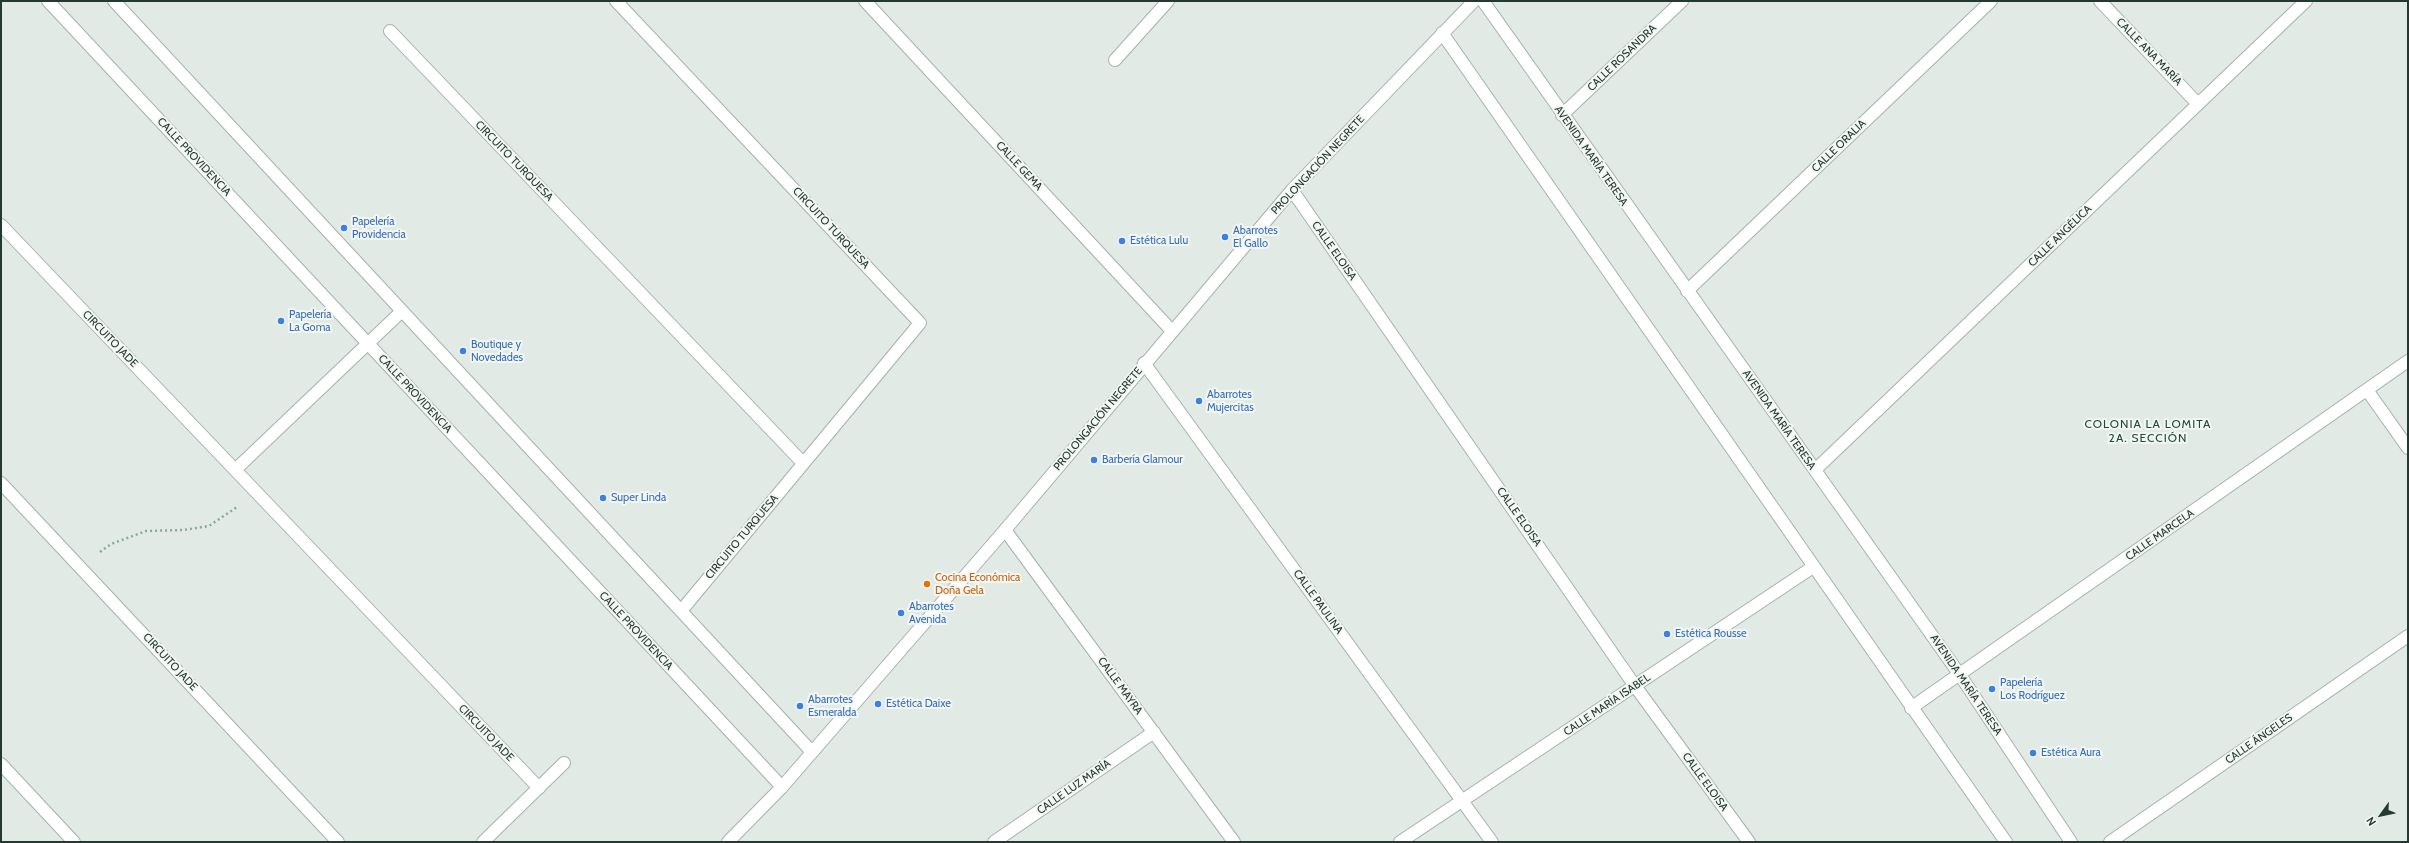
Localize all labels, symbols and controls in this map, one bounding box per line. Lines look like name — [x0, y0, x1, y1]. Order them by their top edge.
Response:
street label: CALLE ANA MARÍA — [2113, 15, 2185, 89]
street label: CALLE ROSANDRA — [1585, 22, 1659, 94]
street label: AVENIDA MARÍA TERESA — [1551, 103, 1631, 209]
street label: PROLONGACIÓN NEGRETE — [1269, 113, 1367, 217]
street label: CALLE PROVIDENCIA — [154, 115, 234, 199]
street label: CALLE ORALIA — [1809, 117, 1869, 175]
street label: CIRCUITO TURQUESA — [472, 118, 556, 204]
street label: CALLE GEMA — [993, 139, 1045, 193]
street label: CIRCUITO TURQUESA — [790, 185, 872, 271]
street label: CALLE ANGÉLICA — [2026, 202, 2094, 270]
place label: Papelería Providencia — [352, 215, 406, 241]
street label: CALLE ELOISA — [1309, 219, 1359, 283]
marker: Papelería Providencia — [339, 223, 349, 233]
place label: Abarrotes El Gallo — [1233, 224, 1278, 250]
marker: Abarrotes El Gallo — [1220, 232, 1230, 242]
place label: Estética Lulu — [1130, 234, 1188, 248]
marker: Estética Lulu — [1117, 236, 1127, 246]
street label: CIRCUITO JADE — [80, 308, 140, 370]
place label: Papelería La Goma — [289, 308, 331, 334]
marker: Papelería La Goma — [276, 316, 286, 326]
place label: Boutique y Novedades — [471, 338, 523, 364]
marker: Boutique y Novedades — [458, 346, 468, 356]
street label: CALLE PROVIDENCIA — [375, 352, 455, 436]
street label: PROLONGACIÓN NEGRETE — [1051, 365, 1145, 473]
street label: AVENIDA MARÍA TERESA — [1739, 367, 1819, 473]
place label: Abarrotes Mujercitas — [1207, 388, 1254, 414]
marker: Abarrotes Mujercitas — [1194, 396, 1204, 406]
district label: COLONIA LA LOMITA 2A. SECCIÓN — [2085, 417, 2211, 445]
place label: Barbería Glamour — [1102, 453, 1183, 467]
marker: Barbería Glamour — [1089, 455, 1099, 465]
street label: CALLE ELOISA — [1494, 485, 1544, 549]
place label: Super Linda — [611, 491, 666, 505]
street label: CIRCUITO TURQUESA — [703, 492, 781, 582]
marker: Super Linda — [598, 493, 608, 503]
street label: CALLE MARCELA — [2123, 506, 2197, 564]
street label: CALLE PAULINA — [1290, 567, 1346, 637]
place label: Cocina Económica Doña Gela — [935, 571, 1020, 597]
marker: Cocina Económica Doña Gela — [922, 579, 932, 589]
street label: CALLE PROVIDENCIA — [596, 589, 676, 673]
place label: Abarrotes Avenida — [909, 600, 954, 626]
marker: Abarrotes Avenida — [896, 608, 906, 618]
place label: Estética Rousse — [1675, 627, 1747, 641]
marker: Estética Rousse — [1662, 629, 1672, 639]
street label: CIRCUITO JADE — [140, 630, 200, 694]
street label: AVENIDA MARÍA TERESA — [1927, 632, 2005, 738]
street label: CALLE MAYRA — [1095, 655, 1145, 717]
street label: CALLE MARÍA ISABEL — [1561, 671, 1653, 739]
place label: Papelería Los Rodríguez — [2000, 676, 2065, 702]
marker: Papelería Los Rodríguez — [1987, 684, 1997, 694]
place label: Abarrotes Esmeralda — [808, 693, 856, 719]
place label: Estética Daixe — [886, 697, 951, 711]
marker: Estética Daixe — [873, 699, 883, 709]
marker: Abarrotes Esmeralda — [795, 701, 805, 711]
street label: CIRCUITO JADE — [456, 702, 516, 764]
street label: CALLE ÁNGELES — [2223, 711, 2295, 767]
place label: Estética Aura — [2041, 746, 2101, 760]
marker: Estética Aura — [2028, 748, 2038, 758]
street label: CALLE ELOISA — [1679, 750, 1731, 814]
street label: CALLE LUZ MARÍA — [1035, 757, 1113, 817]
north arrow — [2361, 795, 2401, 835]
text: N — [2363, 814, 2379, 829]

